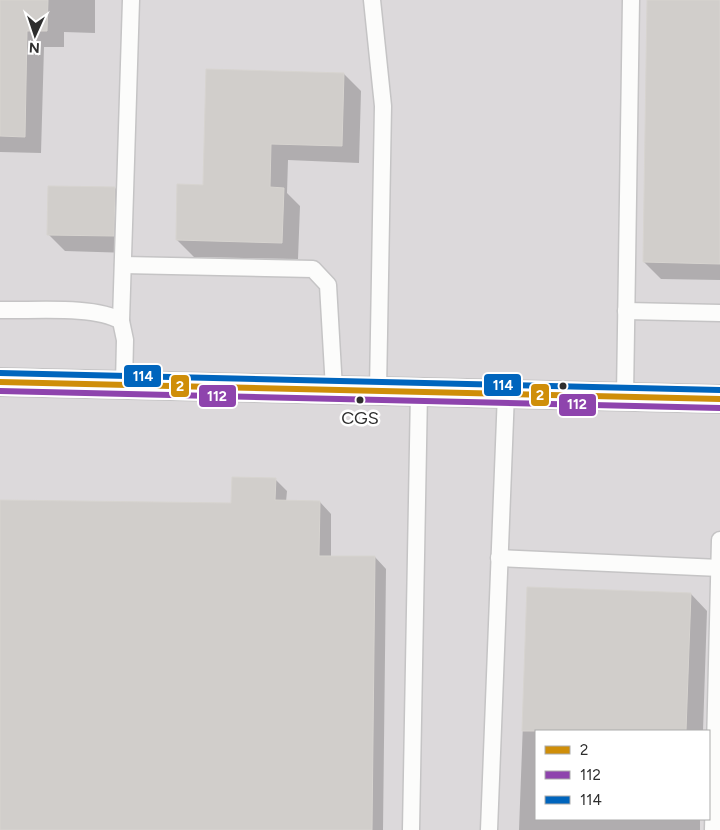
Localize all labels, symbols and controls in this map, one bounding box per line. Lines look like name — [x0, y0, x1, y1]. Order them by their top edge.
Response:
north arrow — [10, 10, 60, 60]
text: N — [28, 39, 40, 56]
line badge: 114 — [123, 364, 162, 388]
text: 114 — [133, 368, 153, 385]
line badge: 114 — [483, 373, 522, 397]
line badge: 2 — [170, 374, 190, 398]
text: 114 — [493, 377, 513, 394]
text: 2 — [176, 378, 184, 395]
unlabelled marker — [558, 381, 568, 391]
line badge: 2 — [530, 383, 550, 407]
line badge: 112 — [198, 384, 237, 408]
text: 2 — [536, 387, 544, 404]
text: 112 — [207, 388, 227, 405]
line badge: 112 — [558, 393, 597, 417]
marker: CGS — [355, 395, 365, 405]
text: 112 — [567, 396, 587, 413]
place label: CGS — [341, 407, 379, 429]
legend — [535, 730, 710, 820]
text: 2 — [580, 741, 588, 759]
text: 112 — [580, 766, 601, 784]
text: 114 — [580, 791, 602, 809]

